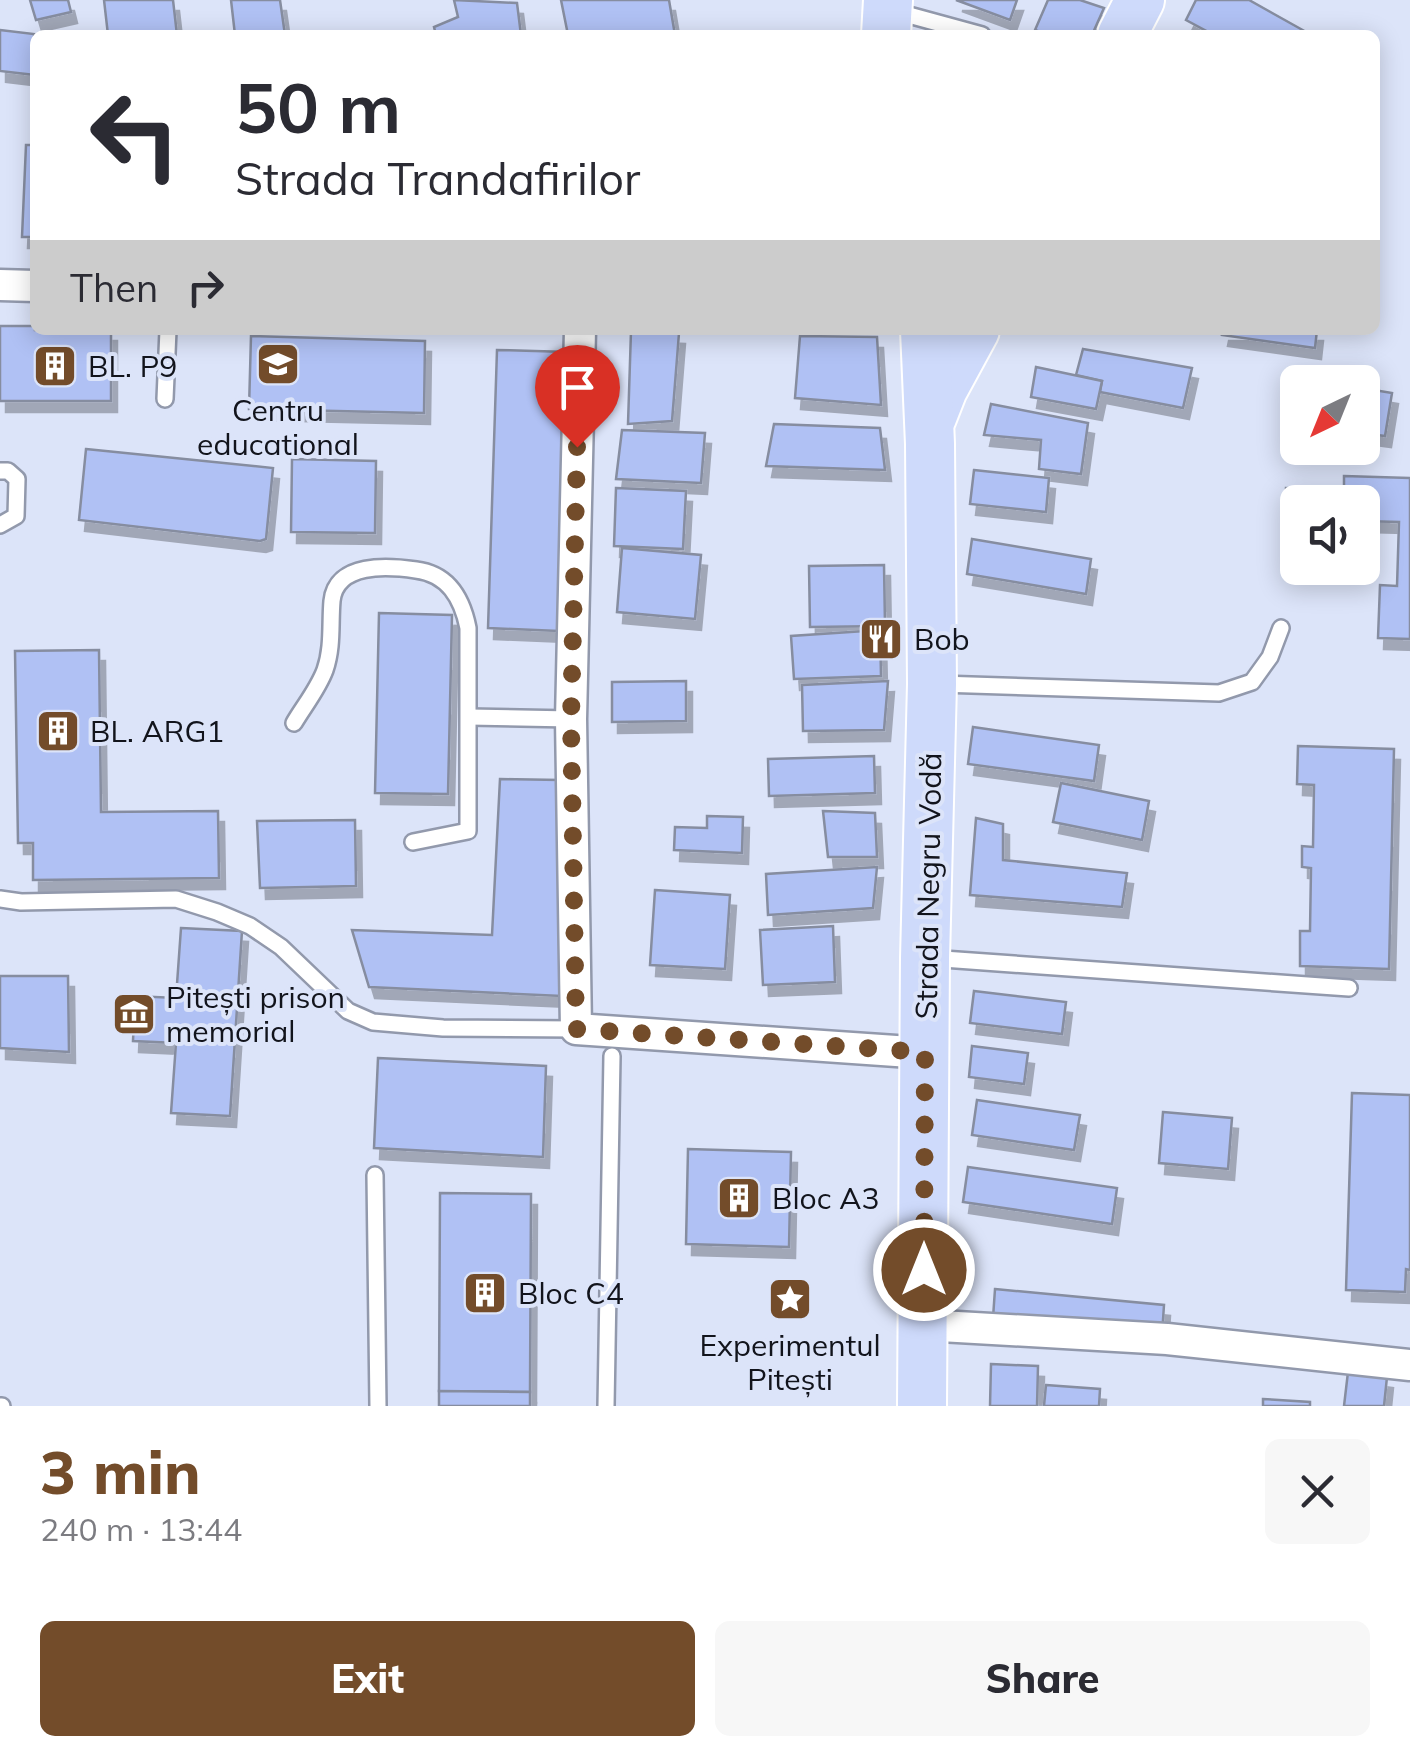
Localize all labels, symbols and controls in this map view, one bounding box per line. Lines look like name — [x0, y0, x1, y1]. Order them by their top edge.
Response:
text: 50 m — [235, 63, 401, 151]
icon: left — [70, 70, 200, 200]
text: Strada Trandafirilor — [235, 150, 640, 206]
icon: right — [178, 260, 233, 315]
text: Then — [70, 264, 158, 312]
school or university icon: Centru educational — [255, 341, 301, 387]
building icon: BL. P9 — [32, 343, 78, 389]
pin — [535, 345, 620, 448]
place label: BL. P9 — [88, 347, 177, 385]
icon: arrive — [550, 360, 605, 415]
north arrow — [1280, 365, 1380, 465]
map controls — [1280, 365, 1380, 585]
place label: Centru educational — [197, 391, 359, 463]
button: sound — [1280, 485, 1380, 585]
restaurant icon: Bob — [858, 616, 904, 662]
place label: Bob — [914, 620, 970, 658]
building icon: BL. ARG1 — [35, 708, 81, 754]
place label: BL. ARG1 — [90, 712, 224, 750]
street label: Strada Negru Vodă — [907, 752, 949, 1020]
place label: Pitești prison memorial — [166, 978, 345, 1050]
museum icon: Pitești prison memorial — [111, 991, 157, 1037]
building icon: Bloc A3 — [716, 1175, 762, 1221]
place label: Bloc A3 — [772, 1179, 879, 1217]
position arrow — [872, 1218, 976, 1322]
building icon: Bloc C4 — [462, 1270, 508, 1316]
place label: Bloc C4 — [518, 1274, 624, 1312]
place icon: Experimentul Pitești — [767, 1276, 813, 1322]
place label: Experimentul Pitești — [699, 1326, 881, 1398]
text: 3 min — [40, 1434, 201, 1509]
button: close — [1265, 1439, 1370, 1544]
text: 240 m · 13:44 — [40, 1509, 242, 1549]
button: Exit — [40, 1621, 695, 1736]
button: Share — [715, 1621, 1370, 1736]

